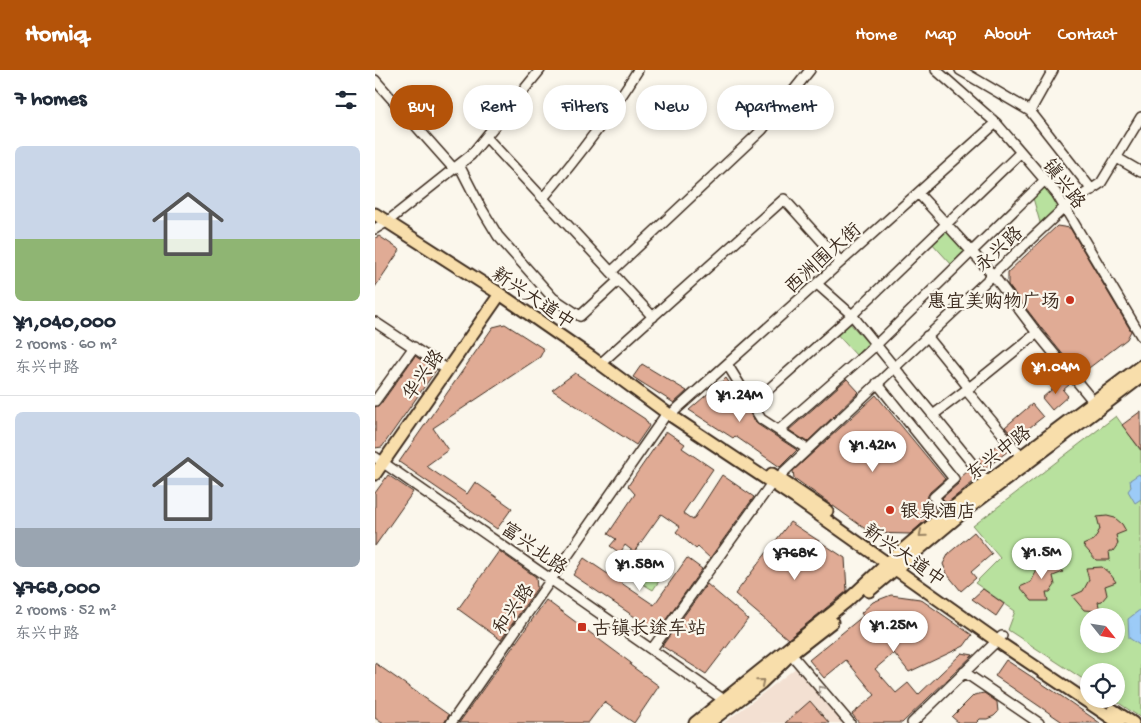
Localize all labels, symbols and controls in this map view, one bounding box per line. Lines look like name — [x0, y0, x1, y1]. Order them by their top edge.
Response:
text: Homiq — [25, 21, 88, 50]
text: Home — [855, 25, 897, 46]
text: Map — [925, 25, 956, 46]
text: About — [984, 25, 1030, 46]
text: Contact — [1058, 25, 1116, 46]
chip: Buy — [390, 85, 453, 130]
chip: Rent — [463, 85, 533, 130]
chip: Filters — [543, 85, 626, 130]
chip: New — [636, 85, 707, 130]
chip: Apartment — [717, 85, 834, 130]
icon: filters — [332, 86, 360, 114]
text: 7 homes — [15, 88, 87, 113]
street label: 镇兴路 — [1036, 155, 1089, 215]
icon: home — [143, 179, 233, 269]
street label: 西洲围大街 — [781, 219, 867, 300]
street label: 永兴路 — [971, 222, 1029, 278]
street label: 新兴大道中 — [486, 263, 578, 336]
place label: 惠宜美购物广场 — [927, 291, 1060, 315]
marker: 惠宜美购物广场 — [1064, 294, 1076, 306]
text: ¥1,040,000 — [15, 311, 116, 336]
text: 2 rooms · 60 m² — [15, 336, 117, 355]
street label: 华兴路 — [398, 345, 451, 406]
pin: ¥1.04M — [1015, 352, 1097, 395]
text: ¥1.04M — [1033, 359, 1079, 378]
text: 东兴中路 — [15, 360, 79, 379]
pin: ¥1.24M — [699, 380, 781, 423]
text: ¥1.24M — [717, 387, 763, 406]
street label: 东兴中路 — [963, 422, 1037, 487]
pin: ¥1.42M — [832, 430, 914, 473]
text: ¥1.42M — [850, 437, 896, 456]
icon: home — [143, 444, 233, 534]
place label: 银泉酒店 — [900, 501, 976, 525]
marker: 银泉酒店 — [884, 504, 896, 516]
street label: 富兴北路 — [495, 518, 571, 581]
street label: 新兴大道中 — [857, 519, 949, 594]
one-way arrow — [918, 528, 927, 537]
pin: ¥768K — [760, 538, 830, 581]
pin: ¥1.5M — [1007, 538, 1077, 580]
text: ¥1.5M — [1023, 544, 1061, 563]
text: ¥768K — [774, 545, 816, 564]
pin: ¥1.58M — [599, 550, 681, 592]
text: ¥1.58M — [616, 556, 664, 575]
text: ¥768,000 — [15, 577, 100, 602]
street label: 和兴路 — [488, 579, 541, 640]
text: 2 rooms · 52 m² — [15, 602, 117, 621]
north arrow — [1080, 608, 1125, 652]
map controls — [1080, 608, 1125, 708]
pin: ¥1.25M — [853, 610, 935, 653]
text: ¥1.25M — [871, 617, 917, 636]
place label: 古镇长途车站 — [592, 618, 706, 642]
marker: 古镇长途车站 — [576, 621, 588, 633]
text: 东兴中路 — [15, 626, 79, 645]
button: locate — [1080, 663, 1125, 708]
one-way arrow — [755, 679, 764, 688]
one-way arrow — [817, 685, 826, 694]

